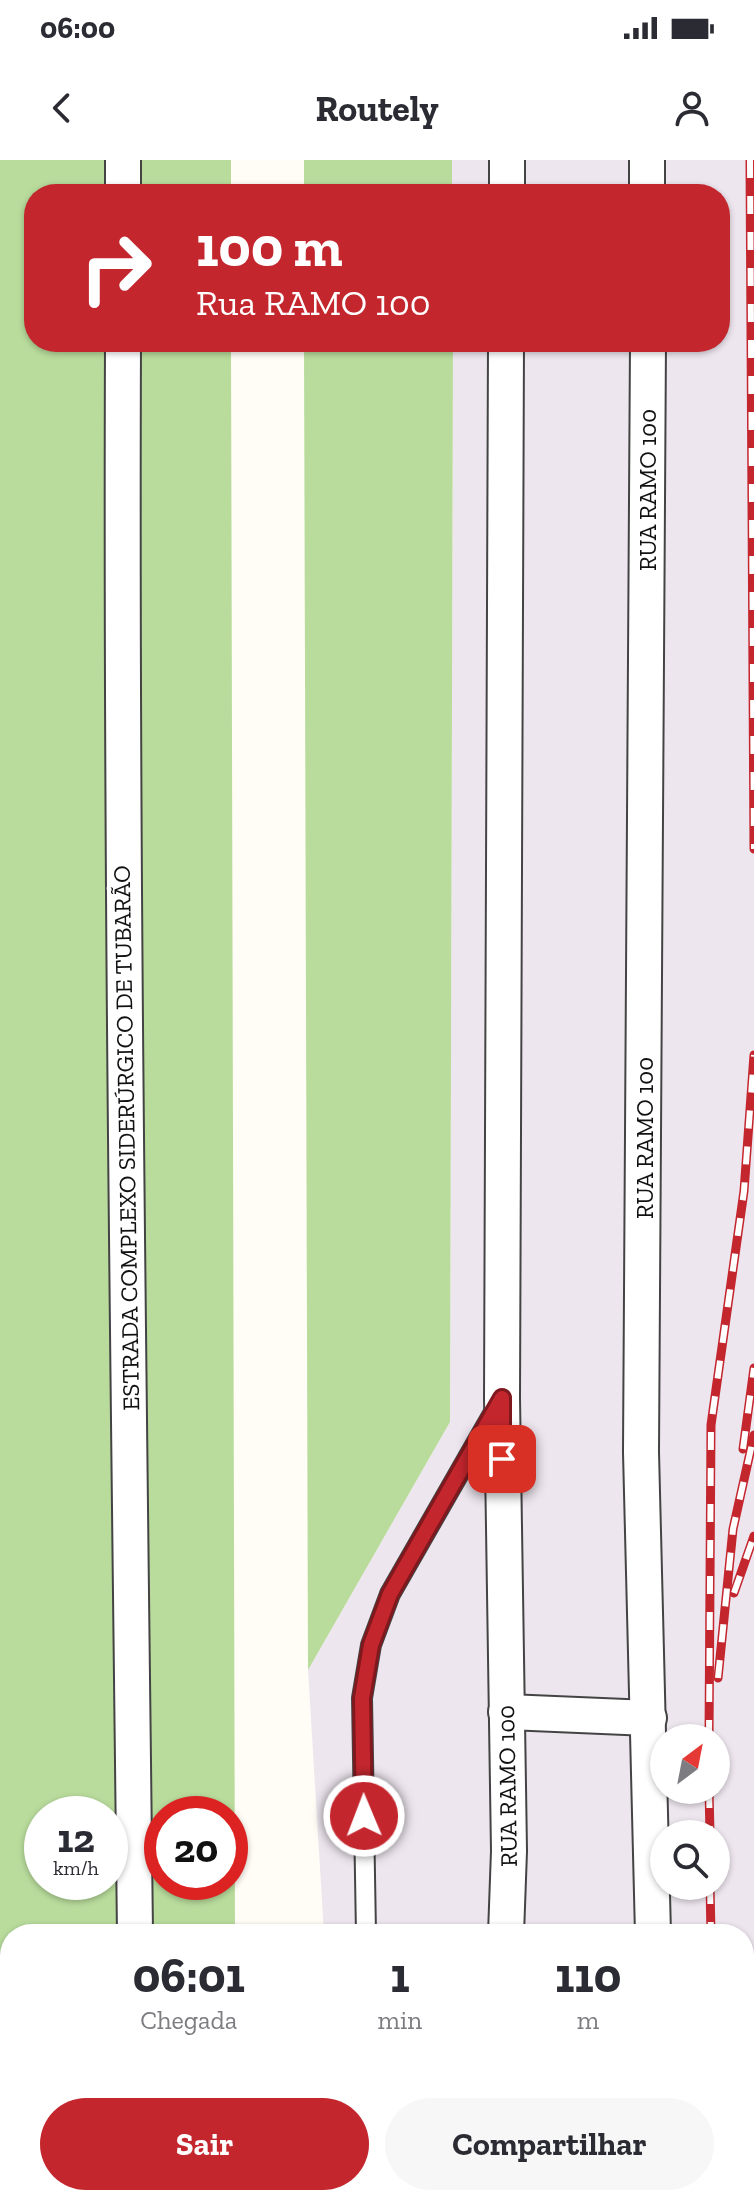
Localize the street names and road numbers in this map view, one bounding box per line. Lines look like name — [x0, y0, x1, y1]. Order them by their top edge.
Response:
street label: RUA RAMO 100 — [633, 409, 662, 571]
street label: ESTRADA COMPLEXO SIDERÚRGICO DE TUBARÃO — [107, 865, 145, 1411]
street label: RUA RAMO 100 — [630, 1057, 659, 1219]
street label: RUA RAMO 100 — [491, 1705, 523, 1867]

